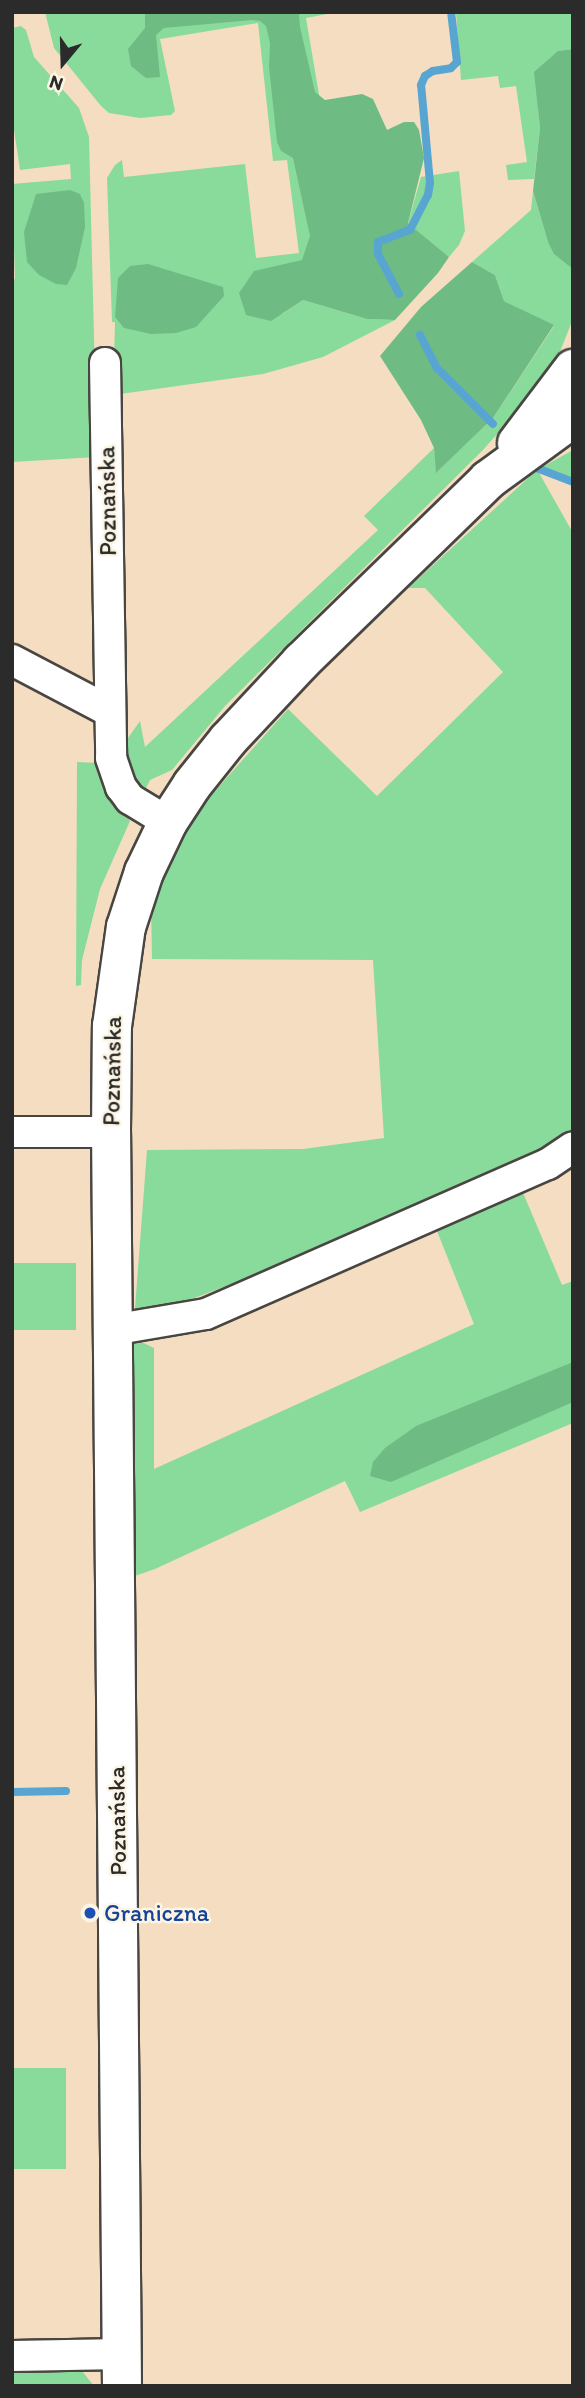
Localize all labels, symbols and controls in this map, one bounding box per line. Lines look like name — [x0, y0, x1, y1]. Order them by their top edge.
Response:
north arrow — [28, 28, 98, 98]
text: N — [46, 70, 66, 96]
street label: Poznańska — [92, 446, 122, 556]
street label: Poznańska — [97, 1016, 127, 1126]
street label: Poznańska — [102, 1766, 132, 1876]
place label: Graniczna — [104, 1899, 209, 1927]
marker: Graniczna — [82, 1905, 98, 1921]

